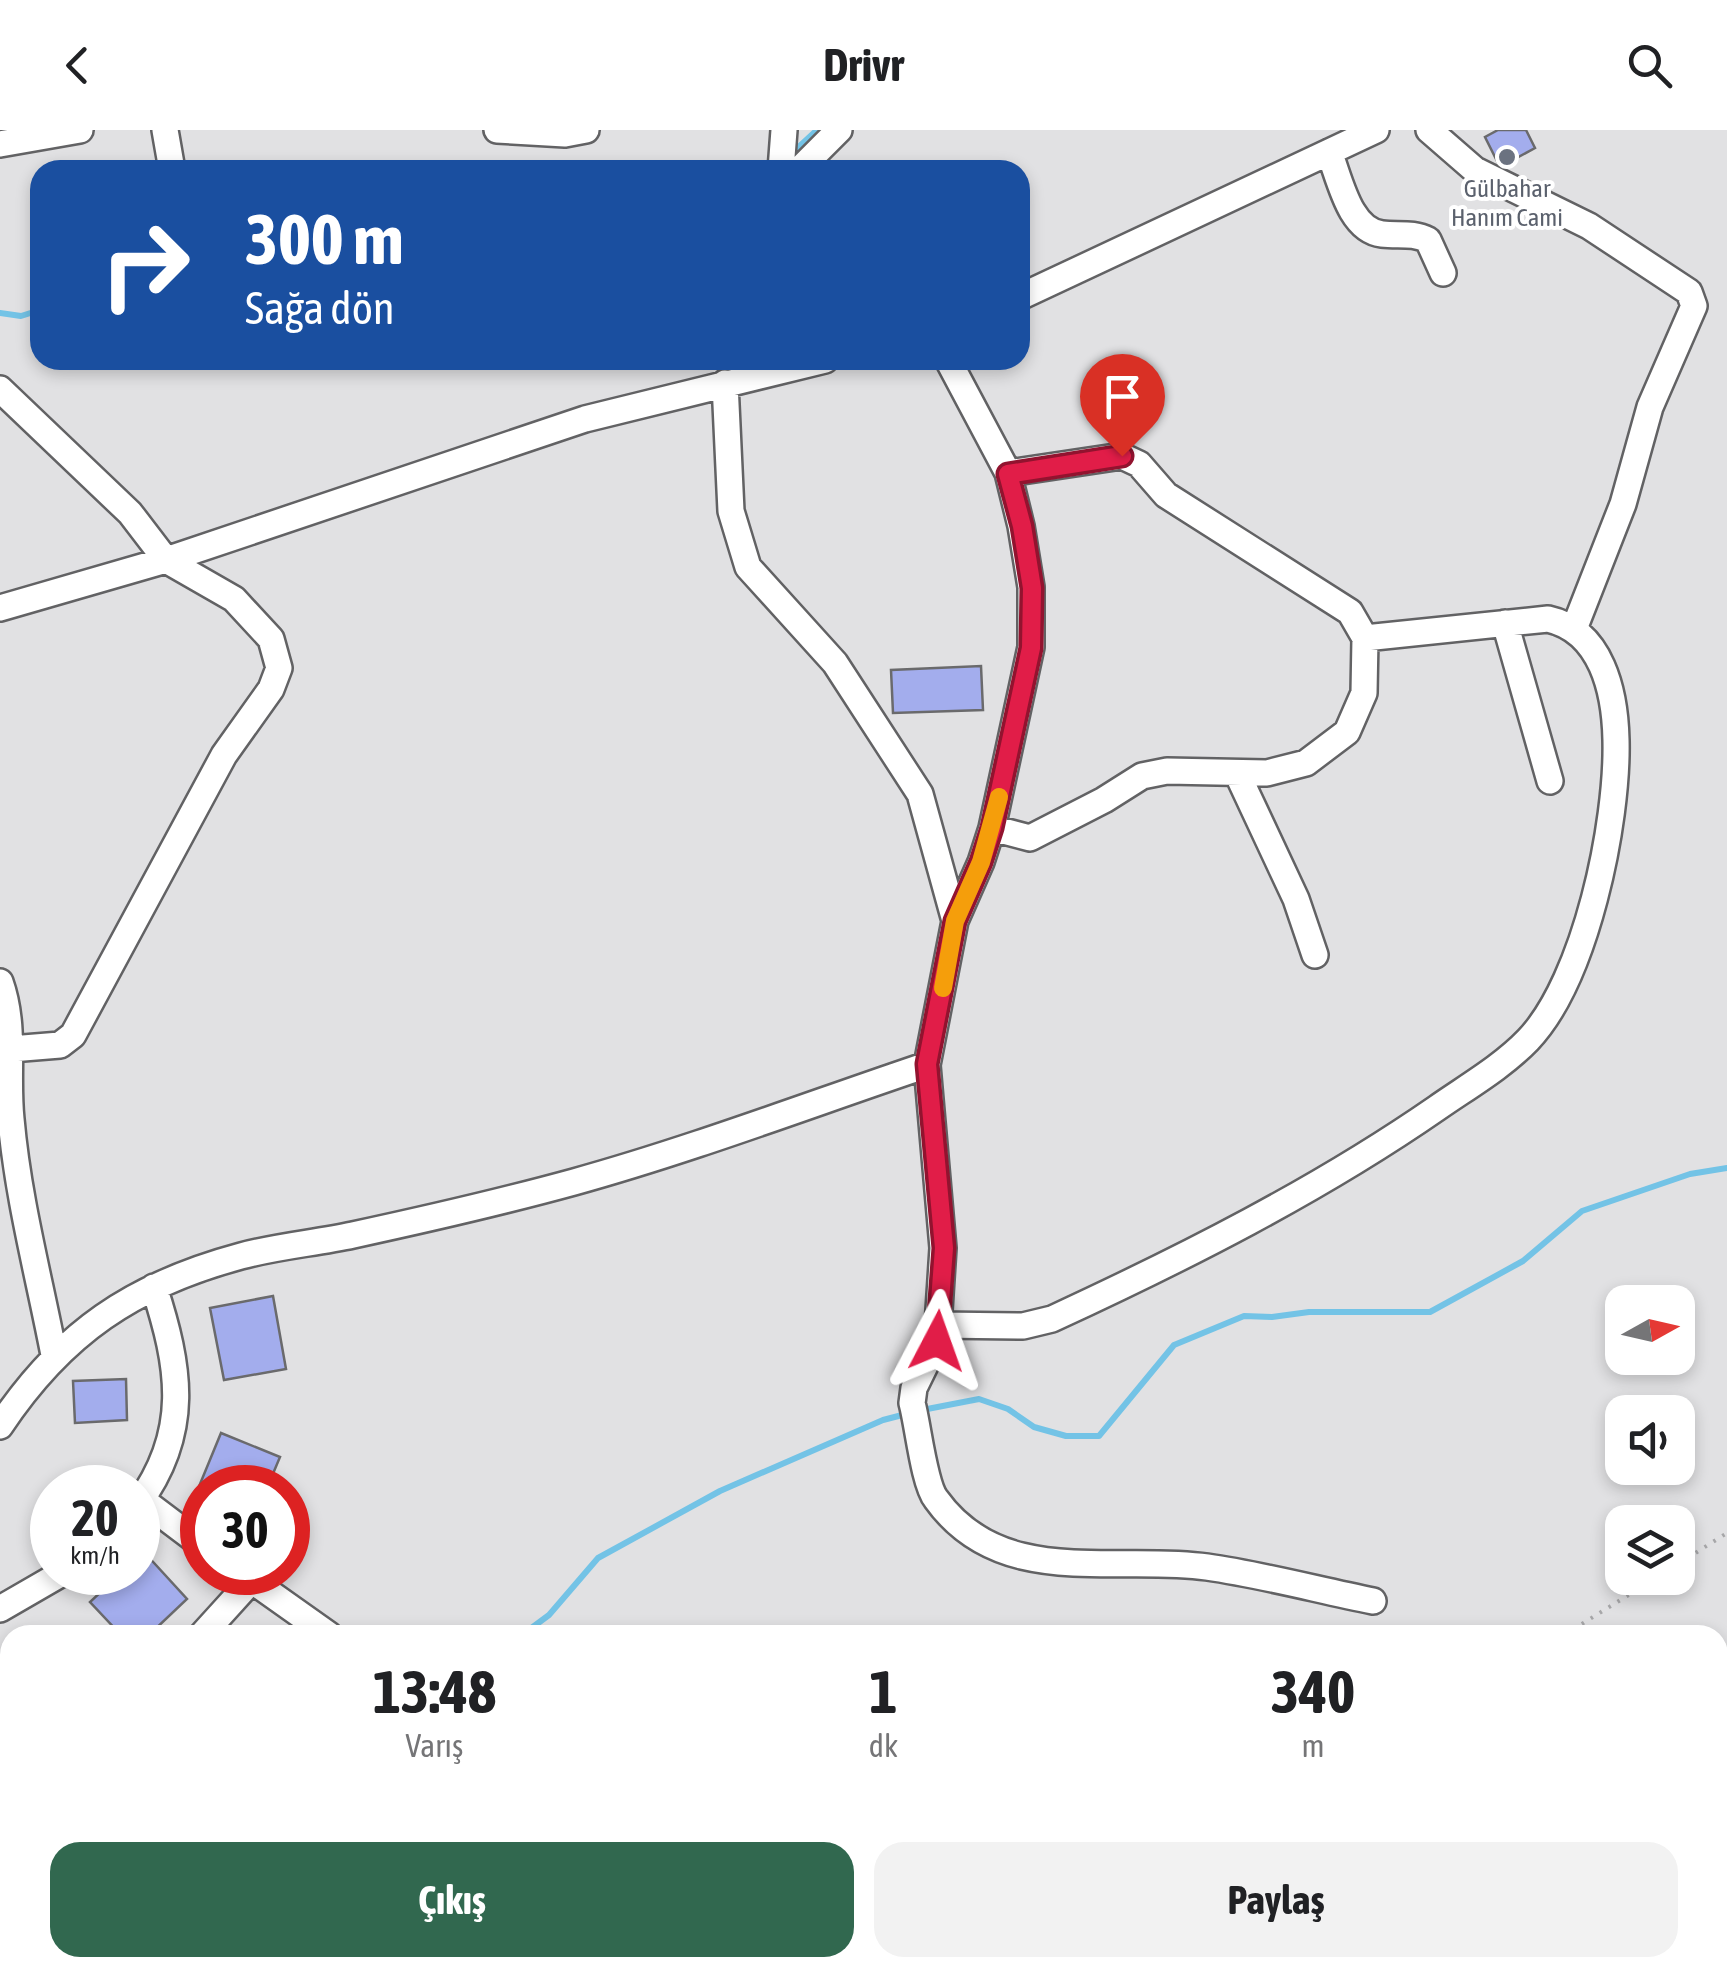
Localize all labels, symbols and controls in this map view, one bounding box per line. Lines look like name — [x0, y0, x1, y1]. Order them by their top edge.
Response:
icon: back — [50, 38, 105, 93]
icon: search — [1622, 38, 1677, 93]
text: Drivr — [823, 39, 904, 91]
marker: Gülbahar Hanım Cami — [1496, 146, 1518, 168]
place label: Gülbahar Hanım Cami — [1451, 174, 1563, 231]
text: 300 m — [245, 199, 404, 279]
icon: right — [80, 200, 210, 330]
text: Sağa dön — [245, 282, 395, 334]
pin — [1080, 354, 1165, 457]
icon: arrive — [1095, 369, 1150, 424]
north arrow — [1605, 1285, 1695, 1375]
map controls — [1605, 1285, 1695, 1595]
position arrow — [885, 1289, 989, 1393]
button: sound — [1605, 1395, 1695, 1485]
speed limit sign: 30 — [180, 1465, 310, 1595]
text: 20 — [71, 1489, 118, 1547]
button: layers — [1605, 1505, 1695, 1595]
text: km/h — [70, 1541, 120, 1569]
text: 13:48 — [373, 1657, 496, 1726]
text: 1 — [869, 1657, 898, 1726]
text: 340 — [1271, 1657, 1355, 1726]
text: Varış — [406, 1727, 463, 1764]
text: dk — [869, 1727, 898, 1764]
text: m — [1301, 1727, 1325, 1764]
button: Çıkış — [50, 1842, 854, 1957]
button: Paylaş — [874, 1842, 1678, 1957]

